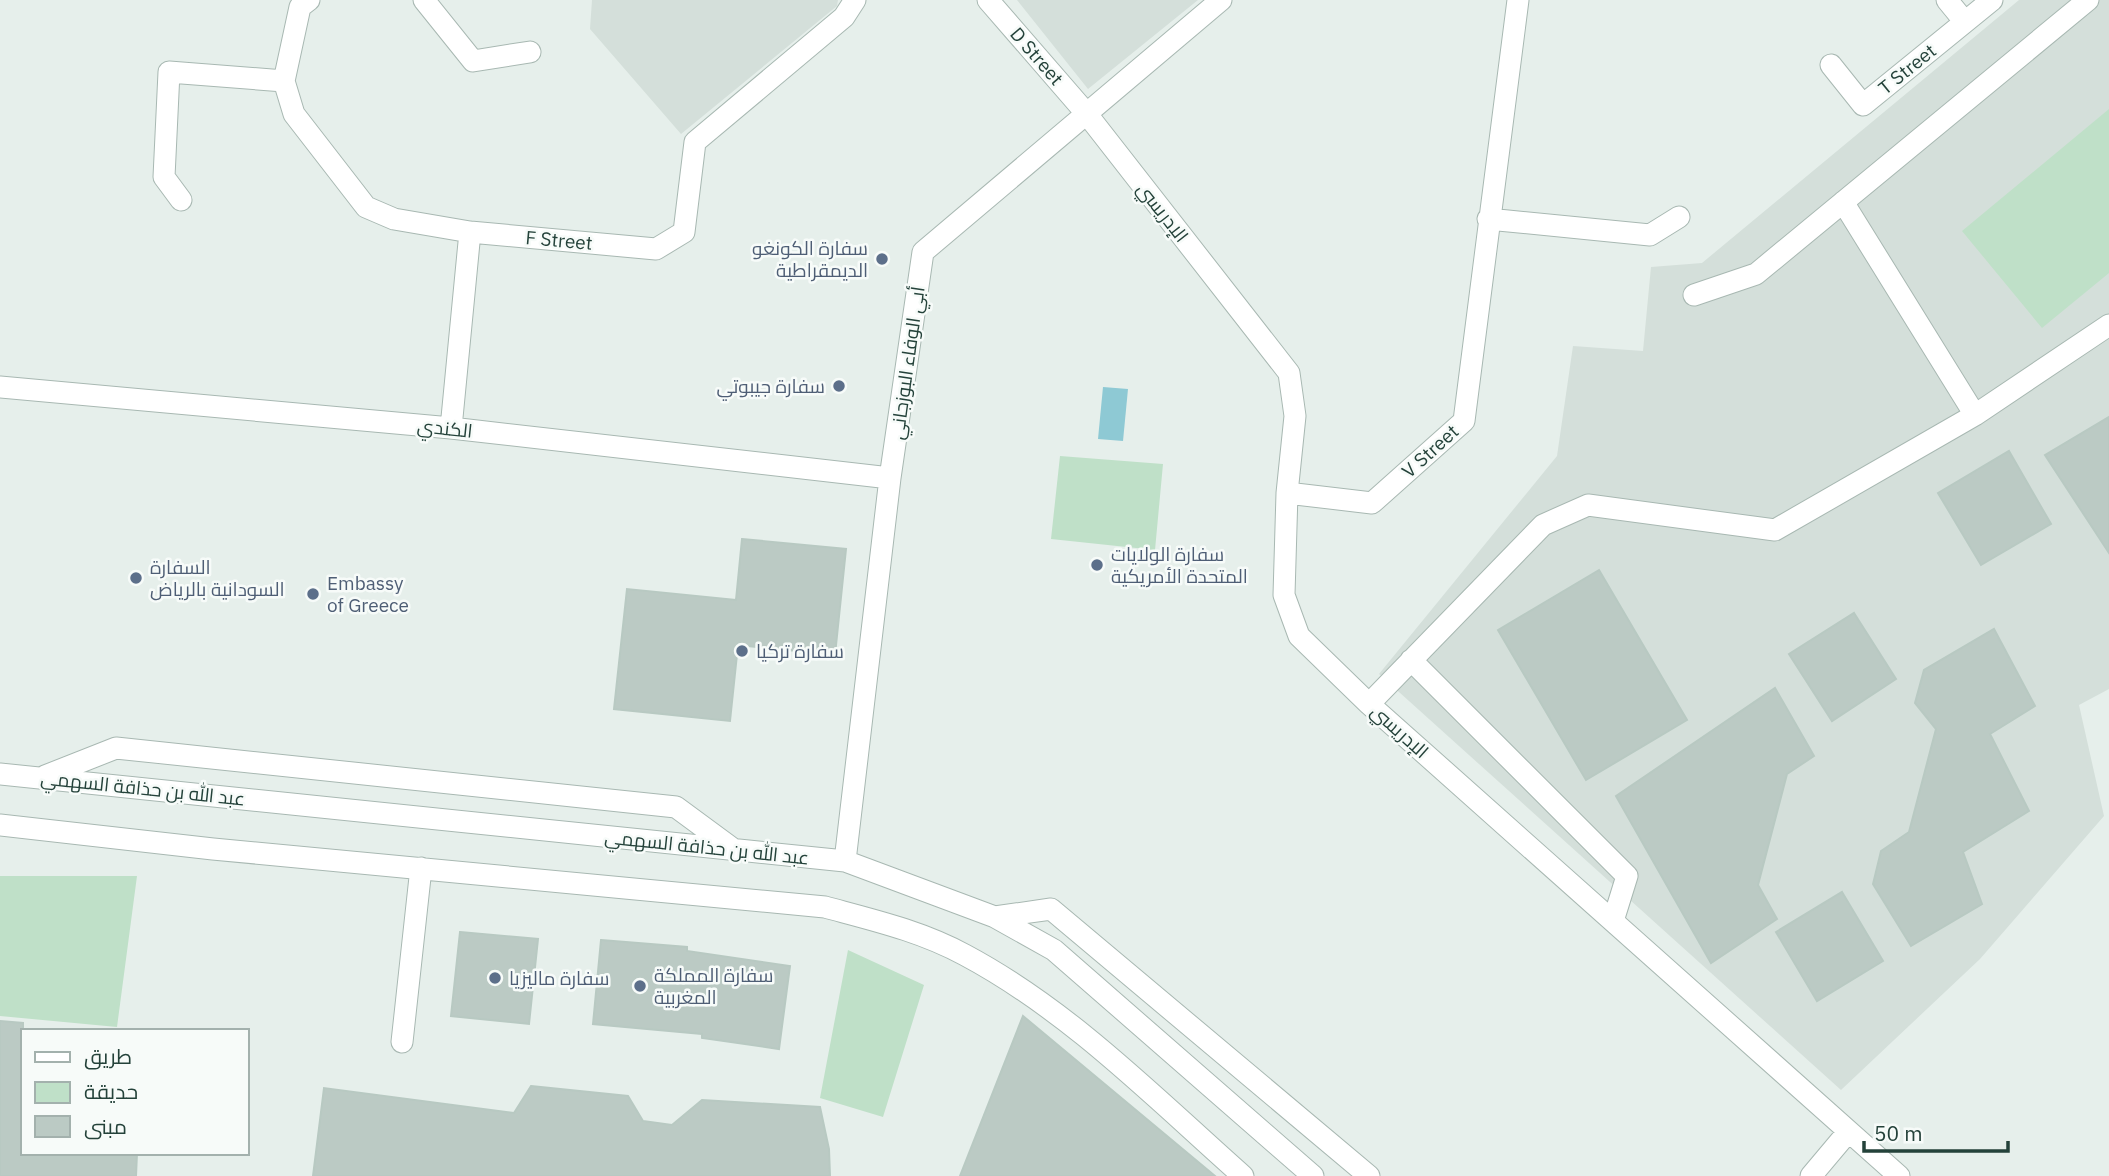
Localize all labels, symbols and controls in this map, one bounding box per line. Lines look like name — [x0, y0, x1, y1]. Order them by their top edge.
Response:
street label: D Street — [1005, 22, 1069, 90]
street label: T Street — [1873, 38, 1941, 100]
street label: الإدريسي — [1130, 177, 1194, 249]
street label: F Street — [524, 225, 594, 255]
place label: سفارة الكونغو الديمقراطية — [752, 236, 868, 282]
marker: سفارة الكونغو الديمقراطية — [874, 251, 890, 267]
street label: أبي الوفاء البوزجاني — [884, 285, 933, 442]
place label: سفارة جيبوتي — [716, 374, 825, 401]
marker: سفارة جيبوتي — [831, 378, 847, 394]
street label: الكندي — [416, 413, 474, 446]
street label: V Street — [1397, 419, 1463, 483]
place label: سفارة الولايات المتحدة الأمريكية — [1111, 542, 1248, 588]
place label: السفارة السودانية بالرياض — [150, 555, 285, 601]
marker: سفارة الولايات المتحدة الأمريكية — [1089, 557, 1105, 573]
marker: السفارة السودانية بالرياض — [128, 570, 144, 586]
place label: Embassy of Greece — [327, 571, 409, 617]
marker: Embassy of Greece — [305, 586, 321, 602]
place label: سفارة تركيا — [756, 639, 844, 663]
marker: سفارة تركيا — [734, 643, 750, 659]
street label: الإدريسي — [1364, 699, 1434, 765]
street label: عبد الله بن حذافة السهمي — [39, 765, 246, 814]
street label: عبد الله بن حذافة السهمي — [603, 824, 810, 873]
place label: سفارة المملكة المغربية — [654, 963, 773, 1009]
place label: سفارة ماليزيا — [509, 966, 610, 990]
marker: سفارة ماليزيا — [487, 970, 503, 986]
marker: سفارة المملكة المغربية — [632, 978, 648, 994]
legend — [21, 1029, 248, 1155]
text: طريق — [84, 1042, 132, 1070]
text: حديقة — [84, 1077, 138, 1105]
scale bar — [1864, 1110, 2008, 1154]
text: مبنى — [84, 1112, 127, 1140]
text: 50 m — [1874, 1119, 1923, 1147]

